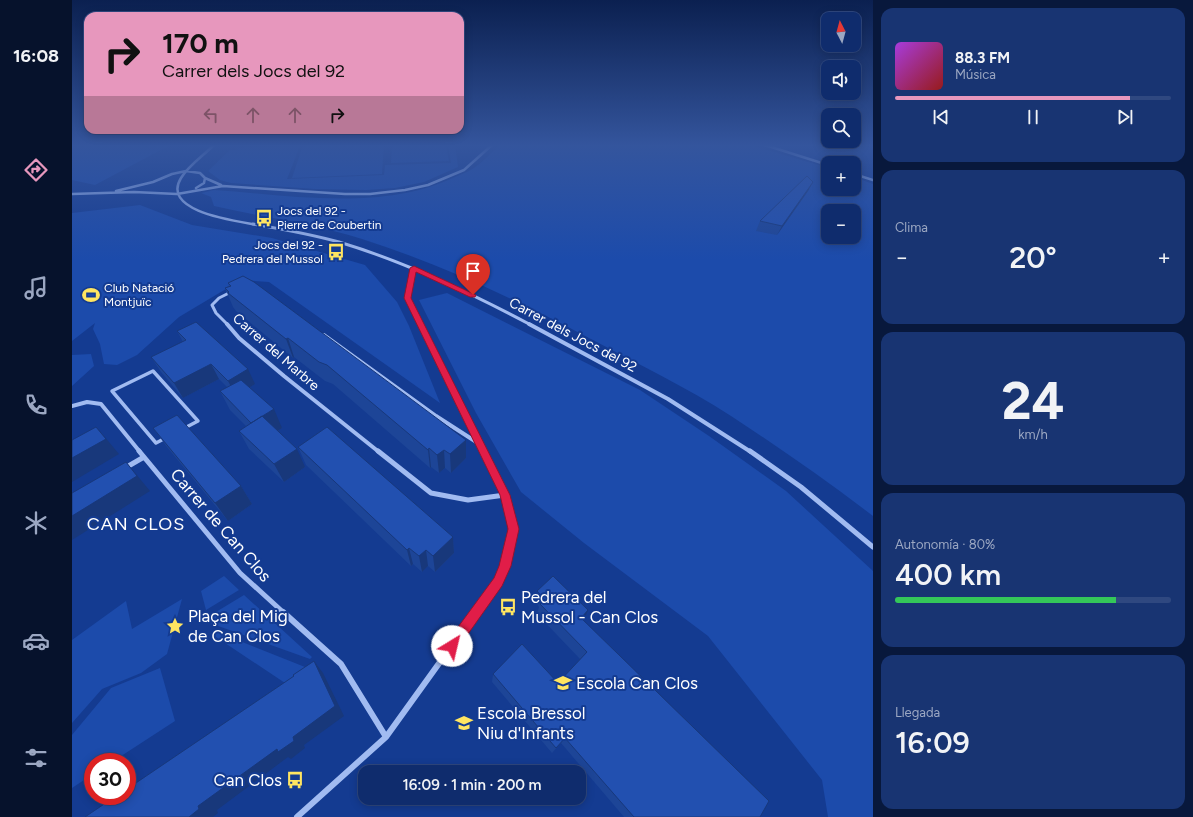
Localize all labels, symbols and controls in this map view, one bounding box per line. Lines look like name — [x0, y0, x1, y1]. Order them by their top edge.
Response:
north arrow — [821, 12, 861, 52]
map controls — [821, 12, 861, 244]
text: 170 m — [162, 26, 239, 60]
icon: right — [96, 28, 148, 80]
text: 16:08 — [13, 45, 59, 67]
text: 88.3 FM — [955, 49, 1010, 67]
text: Carrer dels Jocs del 92 — [162, 60, 345, 82]
button: sound — [821, 60, 861, 100]
text: Música — [955, 67, 996, 82]
icon: left — [200, 104, 222, 126]
icon: ahead — [242, 104, 264, 126]
icon: ahead — [284, 104, 306, 126]
icon: right — [326, 104, 348, 126]
icon: previous — [930, 106, 952, 128]
icon: pause — [1022, 106, 1044, 128]
icon: next — [1114, 106, 1136, 128]
button: search — [821, 108, 861, 148]
icon: directions — [22, 156, 50, 184]
button: + — [821, 156, 861, 196]
place label: Jocs del 92 - Pierre de Coubertin — [277, 204, 382, 232]
button: − — [821, 204, 861, 244]
bus stop icon: Jocs del 92 - Pierre de Coubertin — [254, 208, 274, 228]
text: Clima — [895, 220, 928, 235]
place label: Jocs del 92 - Pedrera del Mussol — [222, 238, 323, 266]
text: 20° — [1009, 239, 1057, 276]
bus stop icon: Jocs del 92 - Pedrera del Mussol — [326, 242, 346, 262]
text: − — [895, 244, 909, 271]
text: + — [1157, 244, 1171, 271]
pin — [456, 254, 490, 295]
icon: arrive — [462, 260, 484, 282]
icon: music — [22, 274, 50, 302]
place label: Club Natació Montjuïc — [104, 281, 174, 309]
sports icon: Club Natació Montjuïc — [81, 285, 101, 305]
street label: Carrer dels Jocs del 92 — [506, 294, 640, 376]
street label: Carrer del Marbre — [229, 310, 323, 394]
text: 24 — [1001, 370, 1065, 432]
icon: phone — [22, 391, 50, 419]
text: km/h — [1018, 427, 1048, 442]
street label: Carrer de Can Clos — [166, 464, 276, 586]
icon: climate — [22, 509, 50, 537]
district label: CAN CLOS — [87, 513, 185, 535]
text: Autonomía · 80% — [895, 537, 995, 552]
text: 400 km — [895, 556, 1001, 593]
place label: Pedrera del Mussol - Can Clos — [521, 587, 658, 627]
bus stop icon: Pedrera del Mussol - Can Clos — [498, 597, 518, 617]
place label: Plaça del Mig de Can Clos — [188, 606, 288, 646]
place icon: Plaça del Mig de Can Clos — [165, 616, 185, 636]
position arrow — [431, 625, 473, 667]
icon: car — [22, 627, 50, 655]
school or university icon: Escola Can Clos — [553, 673, 573, 693]
place label: Escola Can Clos — [576, 673, 698, 693]
place label: Escola Bressol Niu d'Infants — [477, 703, 586, 743]
text: Llegada — [895, 705, 940, 720]
school or university icon: Escola Bressol Niu d'Infants — [454, 713, 474, 733]
text: 16:09 — [895, 724, 970, 761]
icon: filters — [22, 744, 50, 772]
speed limit sign: 30 — [84, 753, 136, 805]
place label: Can Clos — [214, 770, 282, 790]
bus stop icon: Can Clos — [285, 770, 305, 790]
text: 16:09 · 1 min · 200 m — [402, 776, 542, 794]

